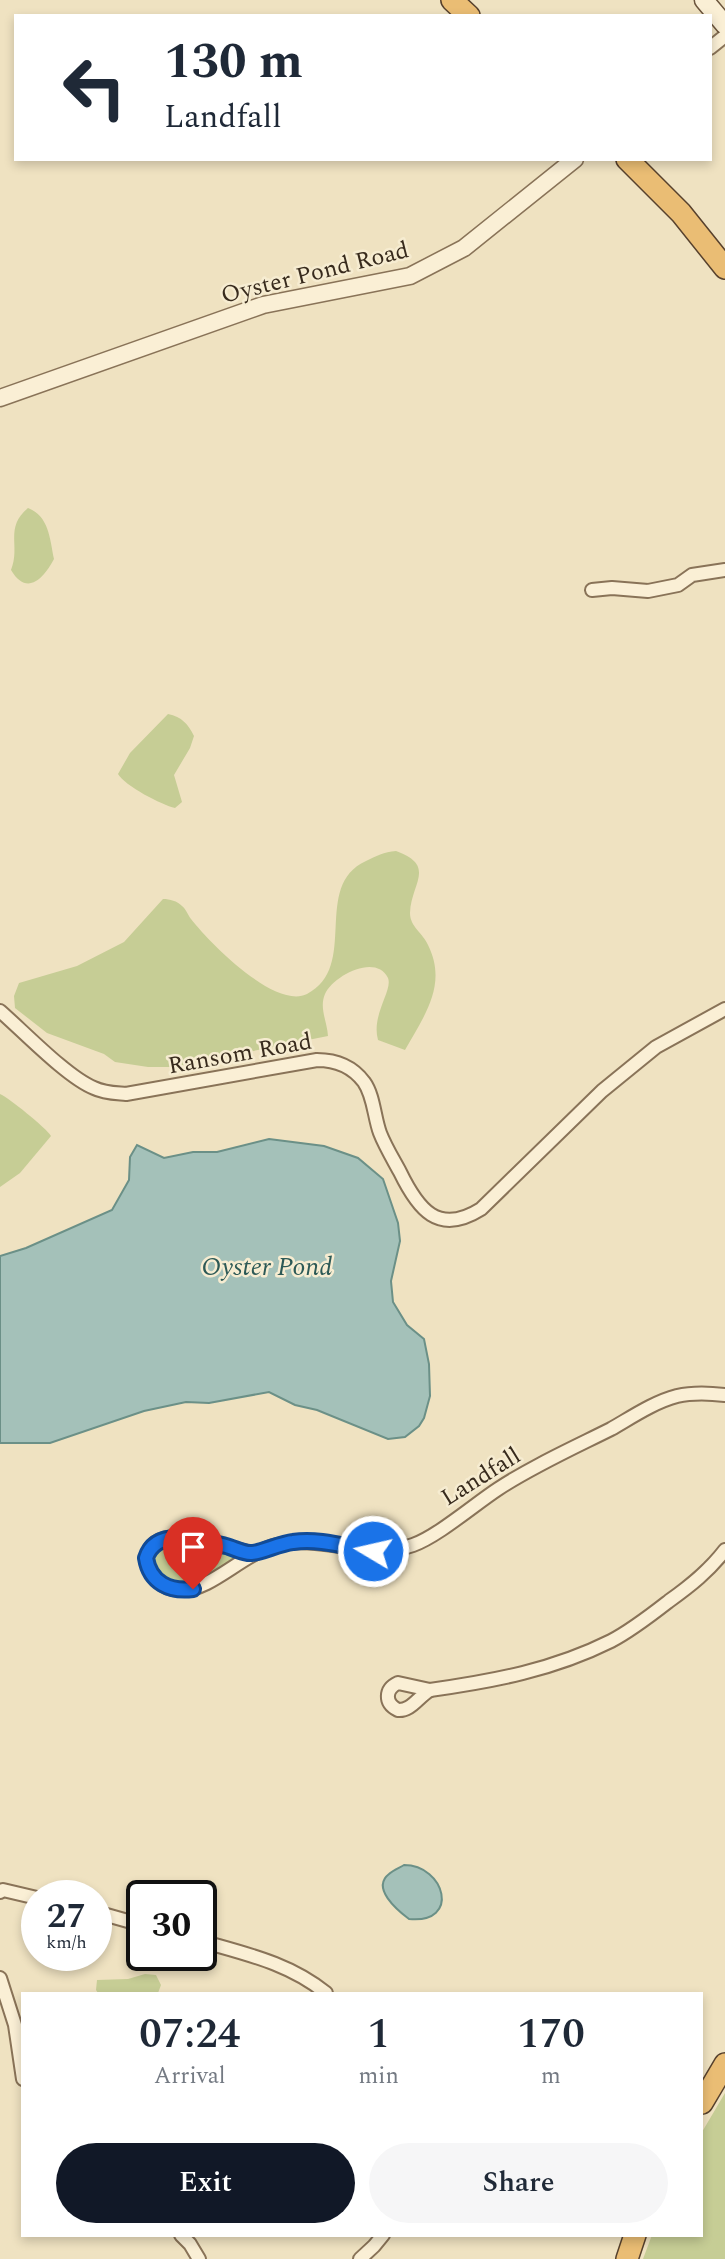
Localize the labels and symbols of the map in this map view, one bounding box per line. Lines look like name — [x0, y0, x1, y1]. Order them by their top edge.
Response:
street label: Oyster Pond Road — [217, 232, 413, 314]
street label: Ransom Road — [165, 1024, 315, 1084]
water label: Oyster Pond — [202, 1247, 332, 1287]
street label: Landfall — [434, 1438, 528, 1516]
position arrow — [336, 1514, 410, 1588]
pin — [163, 1517, 223, 1589]
speed limit sign: 30 — [126, 1880, 217, 1971]

